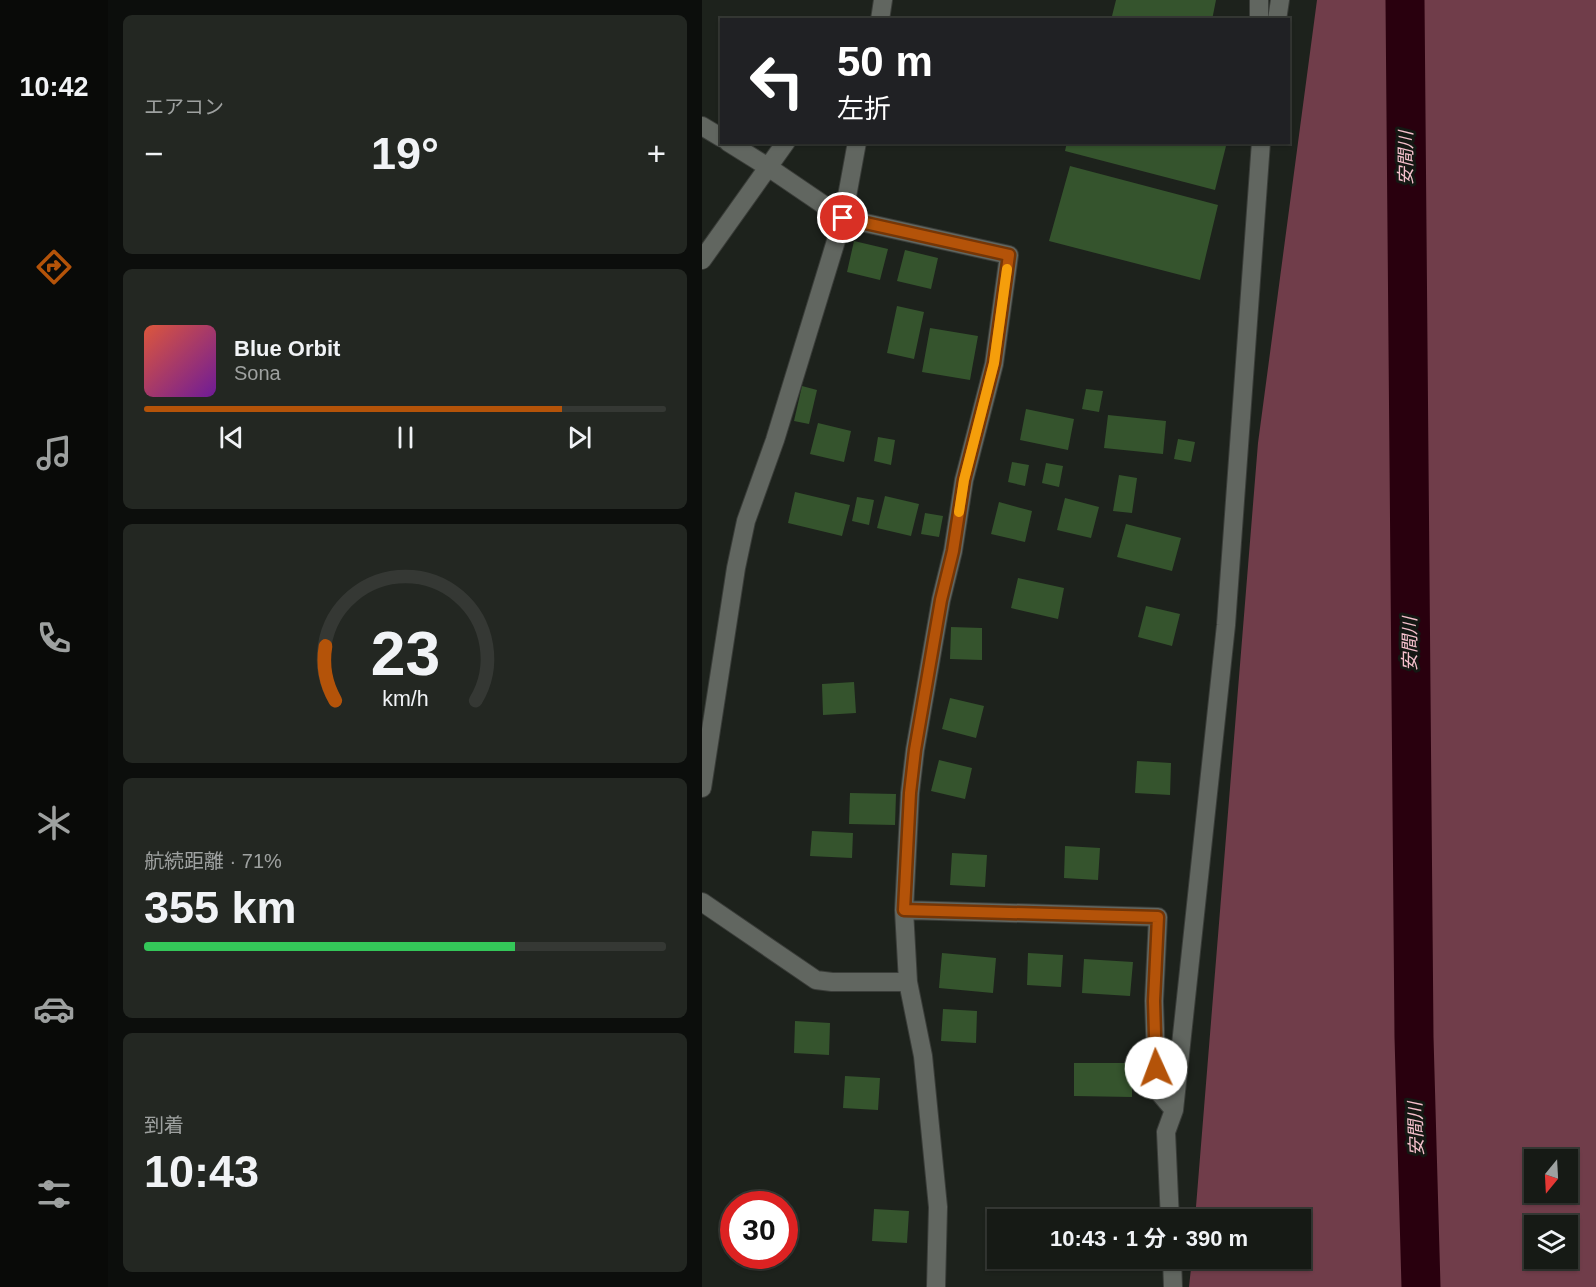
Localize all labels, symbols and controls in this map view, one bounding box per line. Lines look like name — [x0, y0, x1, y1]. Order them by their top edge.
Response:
text: 50 m — [837, 38, 933, 85]
icon: left — [738, 42, 816, 120]
text: 10:42 — [19, 72, 89, 102]
text: 左折 — [837, 94, 891, 124]
text: エアコン — [144, 96, 224, 118]
text: 19° — [371, 128, 439, 179]
water label: 安間川 — [1396, 129, 1416, 185]
text: − — [144, 135, 163, 172]
text: + — [647, 135, 666, 172]
pin — [817, 192, 868, 243]
icon: arrive — [826, 201, 859, 234]
icon: directions — [33, 246, 75, 288]
text: Blue Orbit — [234, 336, 340, 361]
text: Sona — [234, 362, 281, 384]
icon: previous — [215, 421, 248, 454]
icon: pause — [389, 421, 422, 454]
icon: next — [563, 421, 596, 454]
icon: music — [33, 432, 75, 474]
water label: 安間川 — [1400, 615, 1420, 671]
icon: phone — [33, 617, 75, 659]
text: 23 — [370, 619, 440, 688]
text: km/h — [382, 687, 428, 711]
icon: climate — [33, 802, 75, 844]
text: 航続距離 · 71% — [144, 850, 282, 872]
text: 355 km — [144, 882, 297, 933]
icon: car — [33, 988, 75, 1030]
position arrow — [1124, 1036, 1188, 1100]
water label: 安間川 — [1405, 1100, 1427, 1156]
text: 到着 — [144, 1114, 184, 1136]
text: 10:43 — [144, 1146, 259, 1197]
north arrow — [1524, 1149, 1578, 1203]
map controls — [1524, 1149, 1578, 1269]
icon: filters — [33, 1173, 75, 1215]
speed limit sign: 30 — [720, 1191, 798, 1269]
button: layers — [1524, 1215, 1578, 1269]
text: 10:43 · 1 分 · 390 m — [1050, 1226, 1248, 1251]

